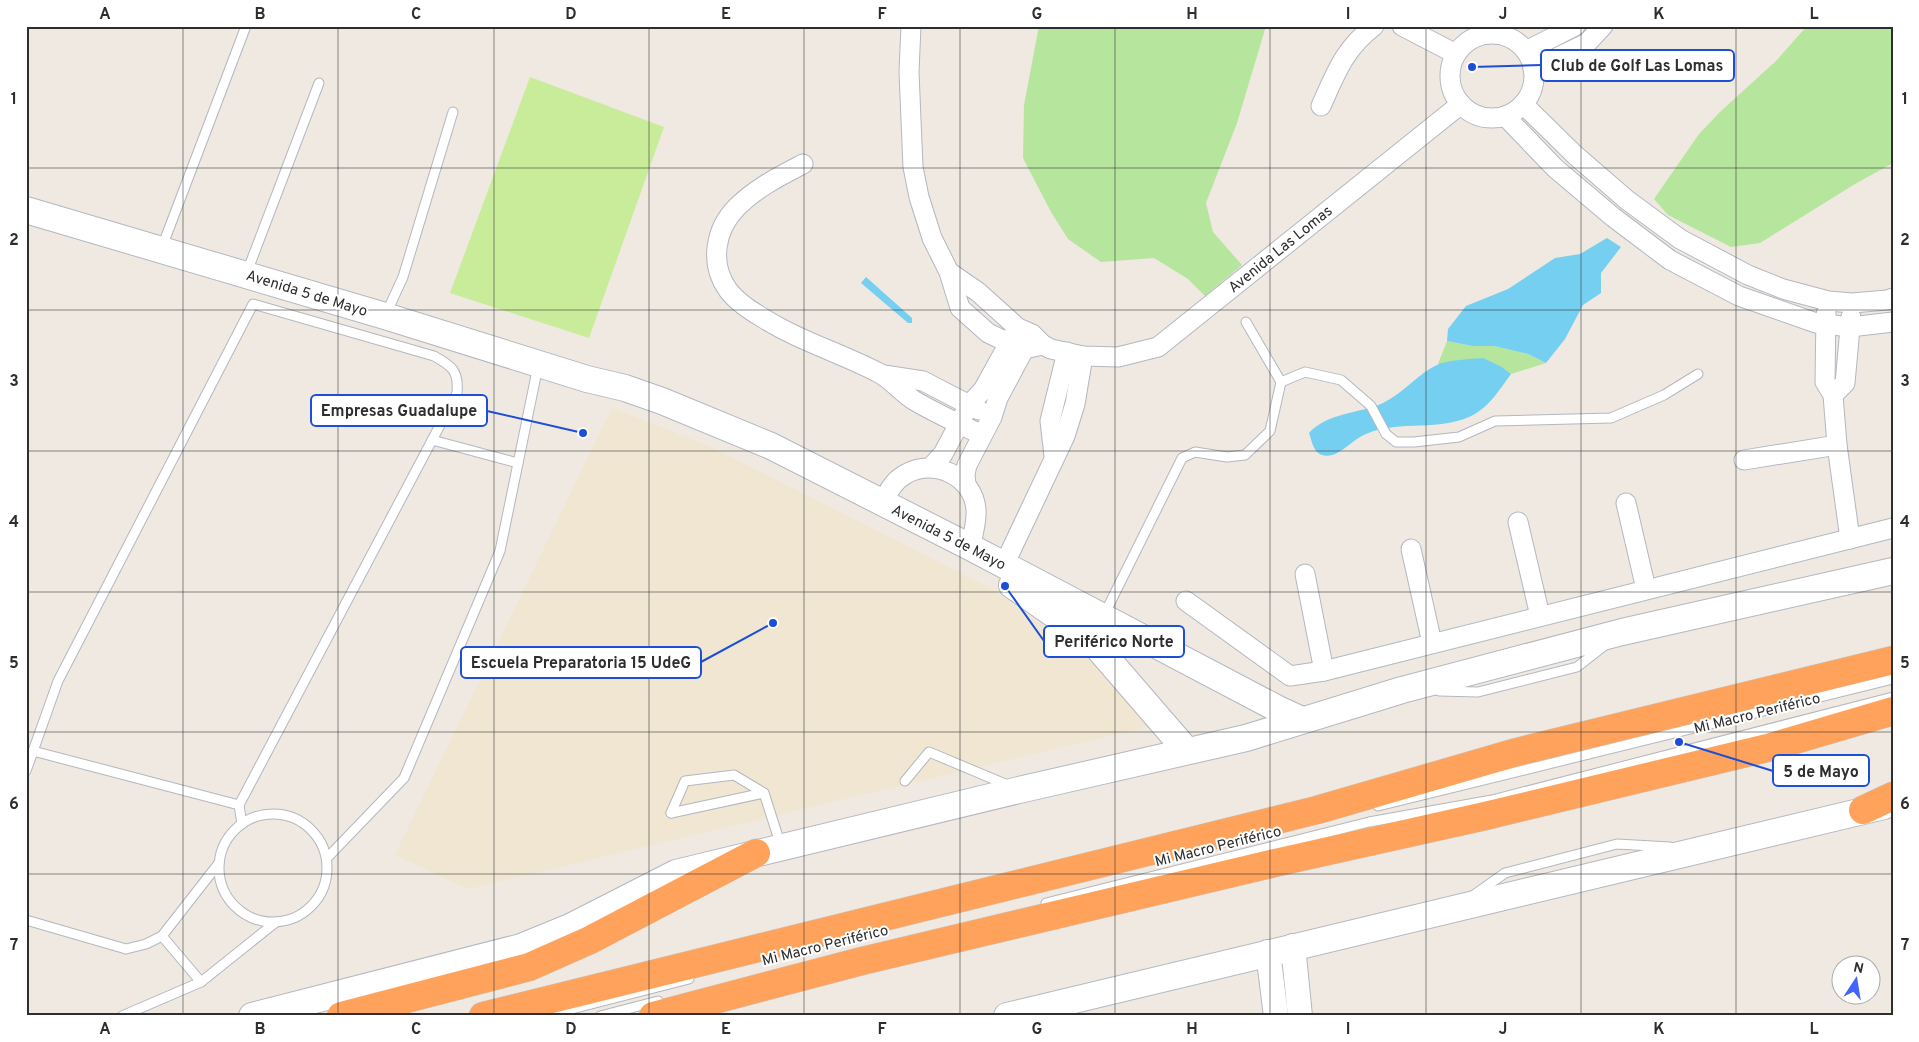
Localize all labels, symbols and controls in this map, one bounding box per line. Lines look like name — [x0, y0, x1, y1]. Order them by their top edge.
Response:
text: A — [99, 5, 111, 25]
text: B — [254, 5, 266, 25]
text: C — [411, 5, 421, 25]
text: D — [565, 5, 577, 25]
text: E — [721, 5, 731, 25]
text: F — [877, 5, 887, 25]
text: G — [1032, 5, 1042, 25]
text: H — [1186, 5, 1198, 25]
text: I — [1346, 5, 1350, 25]
text: J — [1499, 5, 1507, 25]
text: K — [1653, 5, 1665, 25]
text: L — [1809, 5, 1819, 25]
callout: Club de Golf Las Lomas — [1541, 50, 1734, 81]
text: Club de Golf Las Lomas — [1551, 57, 1724, 77]
text: 1 — [11, 90, 17, 110]
text: 1 — [1902, 90, 1908, 110]
street label: Avenida Las Lomas — [1225, 202, 1337, 298]
text: 2 — [9, 231, 19, 251]
text: 2 — [1900, 231, 1910, 251]
street label: Avenida 5 de Mayo — [244, 267, 370, 322]
text: 3 — [9, 372, 19, 392]
text: 3 — [1900, 372, 1910, 392]
callout: Empresas Guadalupe — [311, 395, 487, 426]
text: Empresas Guadalupe — [321, 402, 477, 422]
street label: Avenida 5 de Mayo — [888, 501, 1009, 575]
text: 4 — [9, 513, 19, 533]
text: 4 — [1900, 513, 1910, 533]
callout: Periférico Norte — [1044, 626, 1184, 657]
text: Periférico Norte — [1054, 633, 1174, 653]
callout: Escuela Preparatoria 15 UdeG — [461, 647, 701, 678]
text: 5 — [9, 654, 19, 674]
text: Escuela Preparatoria 15 UdeG — [471, 654, 691, 674]
text: 5 — [1900, 654, 1910, 674]
street label: Mi Macro Periférico — [1692, 690, 1823, 739]
callout: 5 de Mayo — [1773, 755, 1869, 786]
text: 5 de Mayo — [1783, 763, 1859, 783]
text: 6 — [9, 795, 19, 815]
text: 6 — [1900, 795, 1910, 815]
street label: Mi Macro Periférico — [1153, 823, 1284, 872]
street label: Mi Macro Periférico — [760, 922, 891, 971]
text: 7 — [10, 936, 18, 956]
text: 7 — [1901, 936, 1909, 956]
north arrow — [1832, 954, 1882, 1004]
text: N — [1852, 959, 1865, 978]
text: A — [99, 1020, 111, 1040]
text: B — [254, 1020, 266, 1040]
text: C — [411, 1020, 421, 1040]
text: D — [565, 1020, 577, 1040]
text: E — [721, 1020, 731, 1040]
text: F — [877, 1020, 887, 1040]
text: G — [1032, 1020, 1042, 1040]
text: H — [1186, 1020, 1198, 1040]
text: I — [1346, 1020, 1350, 1040]
text: J — [1499, 1020, 1507, 1040]
text: K — [1653, 1020, 1665, 1040]
text: L — [1809, 1020, 1819, 1040]

